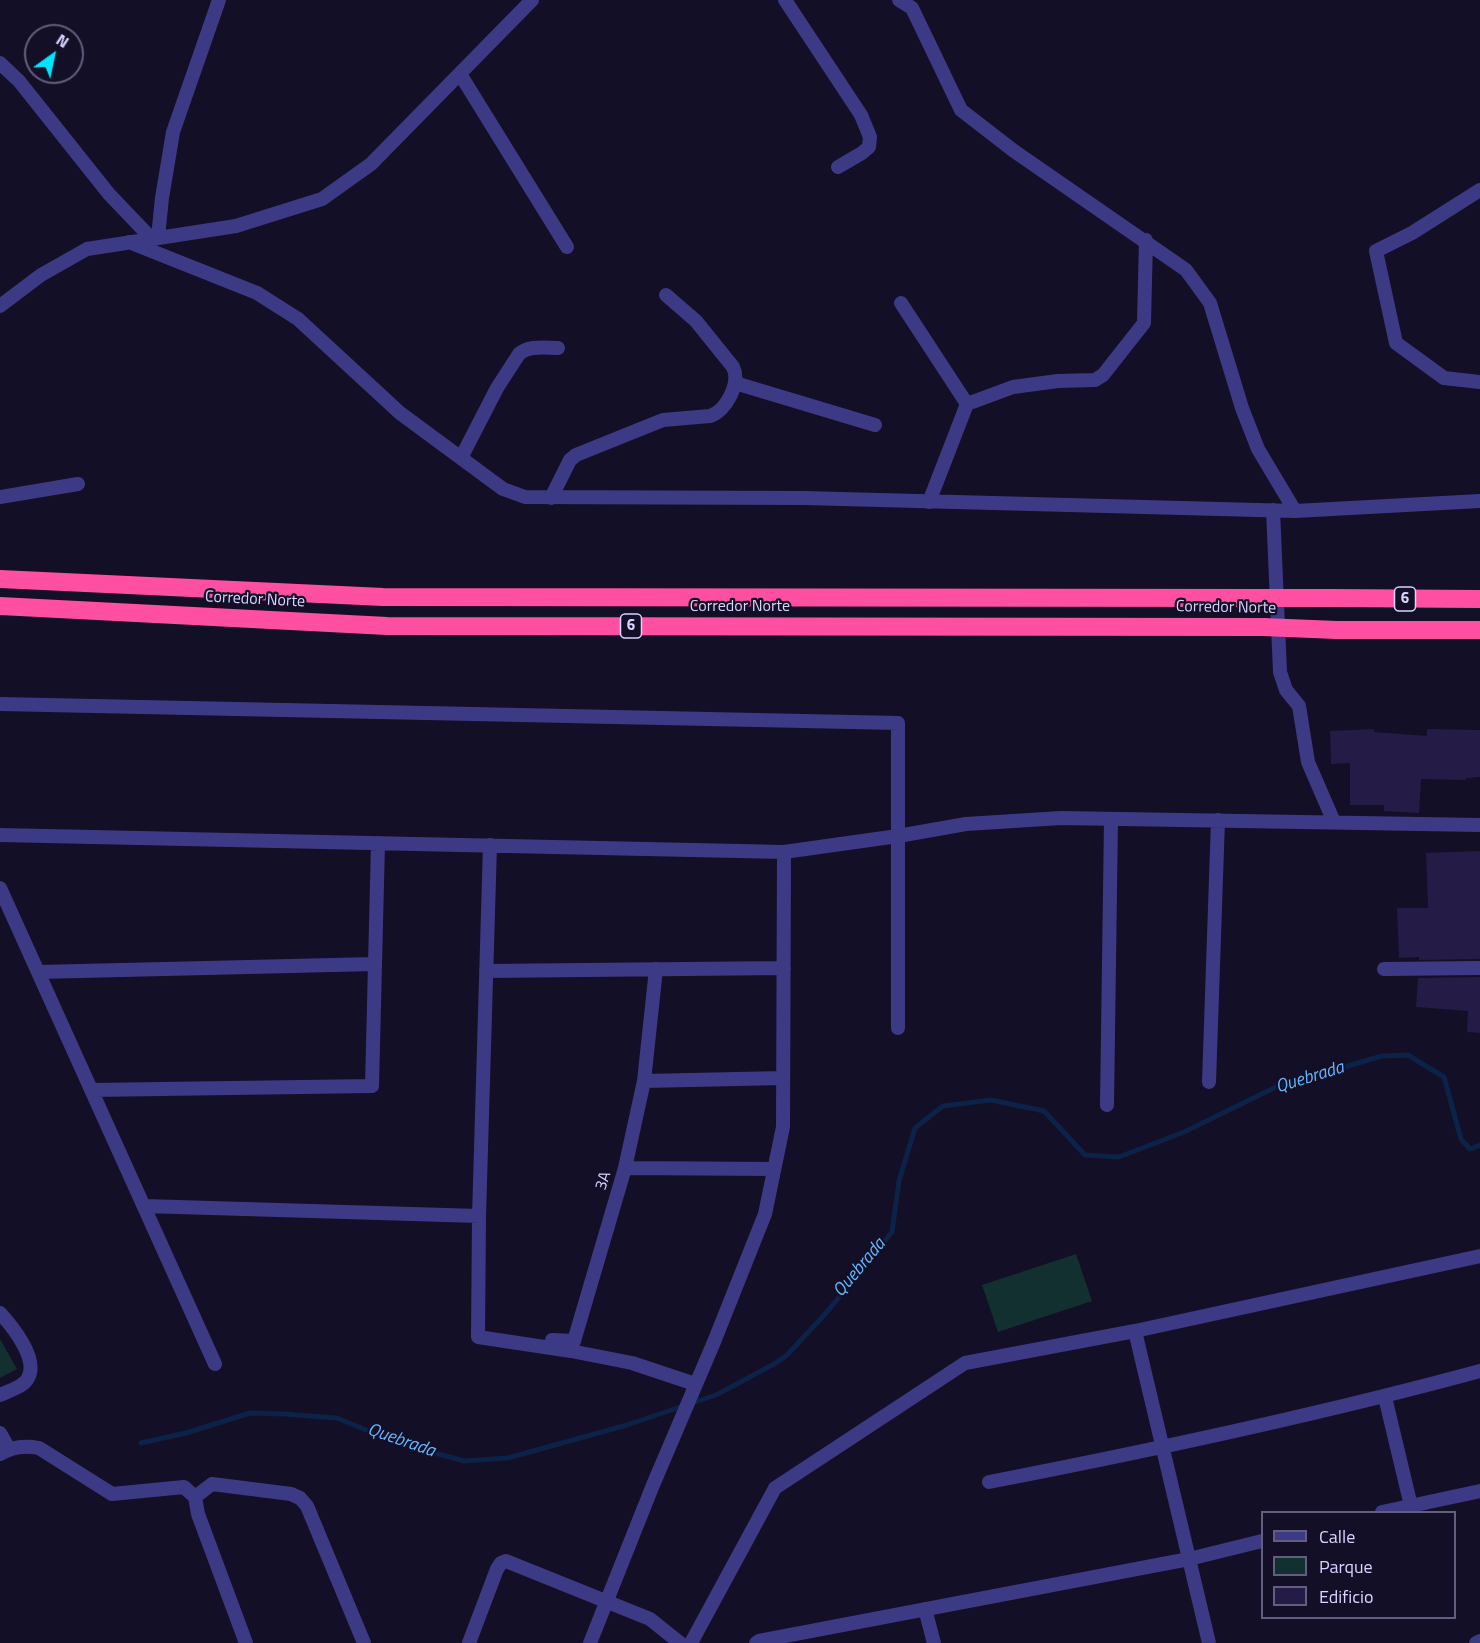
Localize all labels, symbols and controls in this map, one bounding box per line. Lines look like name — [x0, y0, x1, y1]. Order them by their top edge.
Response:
north arrow — [24, 24, 84, 84]
text: N — [52, 27, 74, 54]
road number: 6 — [1394, 587, 1416, 611]
street label: Corredor Norte — [204, 588, 306, 612]
street label: Corredor Norte — [690, 597, 790, 617]
street label: Corredor Norte — [1176, 598, 1276, 618]
road number: 6 — [620, 614, 642, 638]
water label: Quebrada — [1273, 1057, 1347, 1099]
street label: 3A — [592, 1169, 616, 1193]
water label: Quebrada — [829, 1234, 891, 1302]
water label: Quebrada — [364, 1419, 438, 1463]
legend — [1261, 1511, 1456, 1619]
text: Calle — [1319, 1523, 1355, 1550]
text: Parque — [1319, 1553, 1373, 1580]
text: Edificio — [1319, 1583, 1373, 1610]

